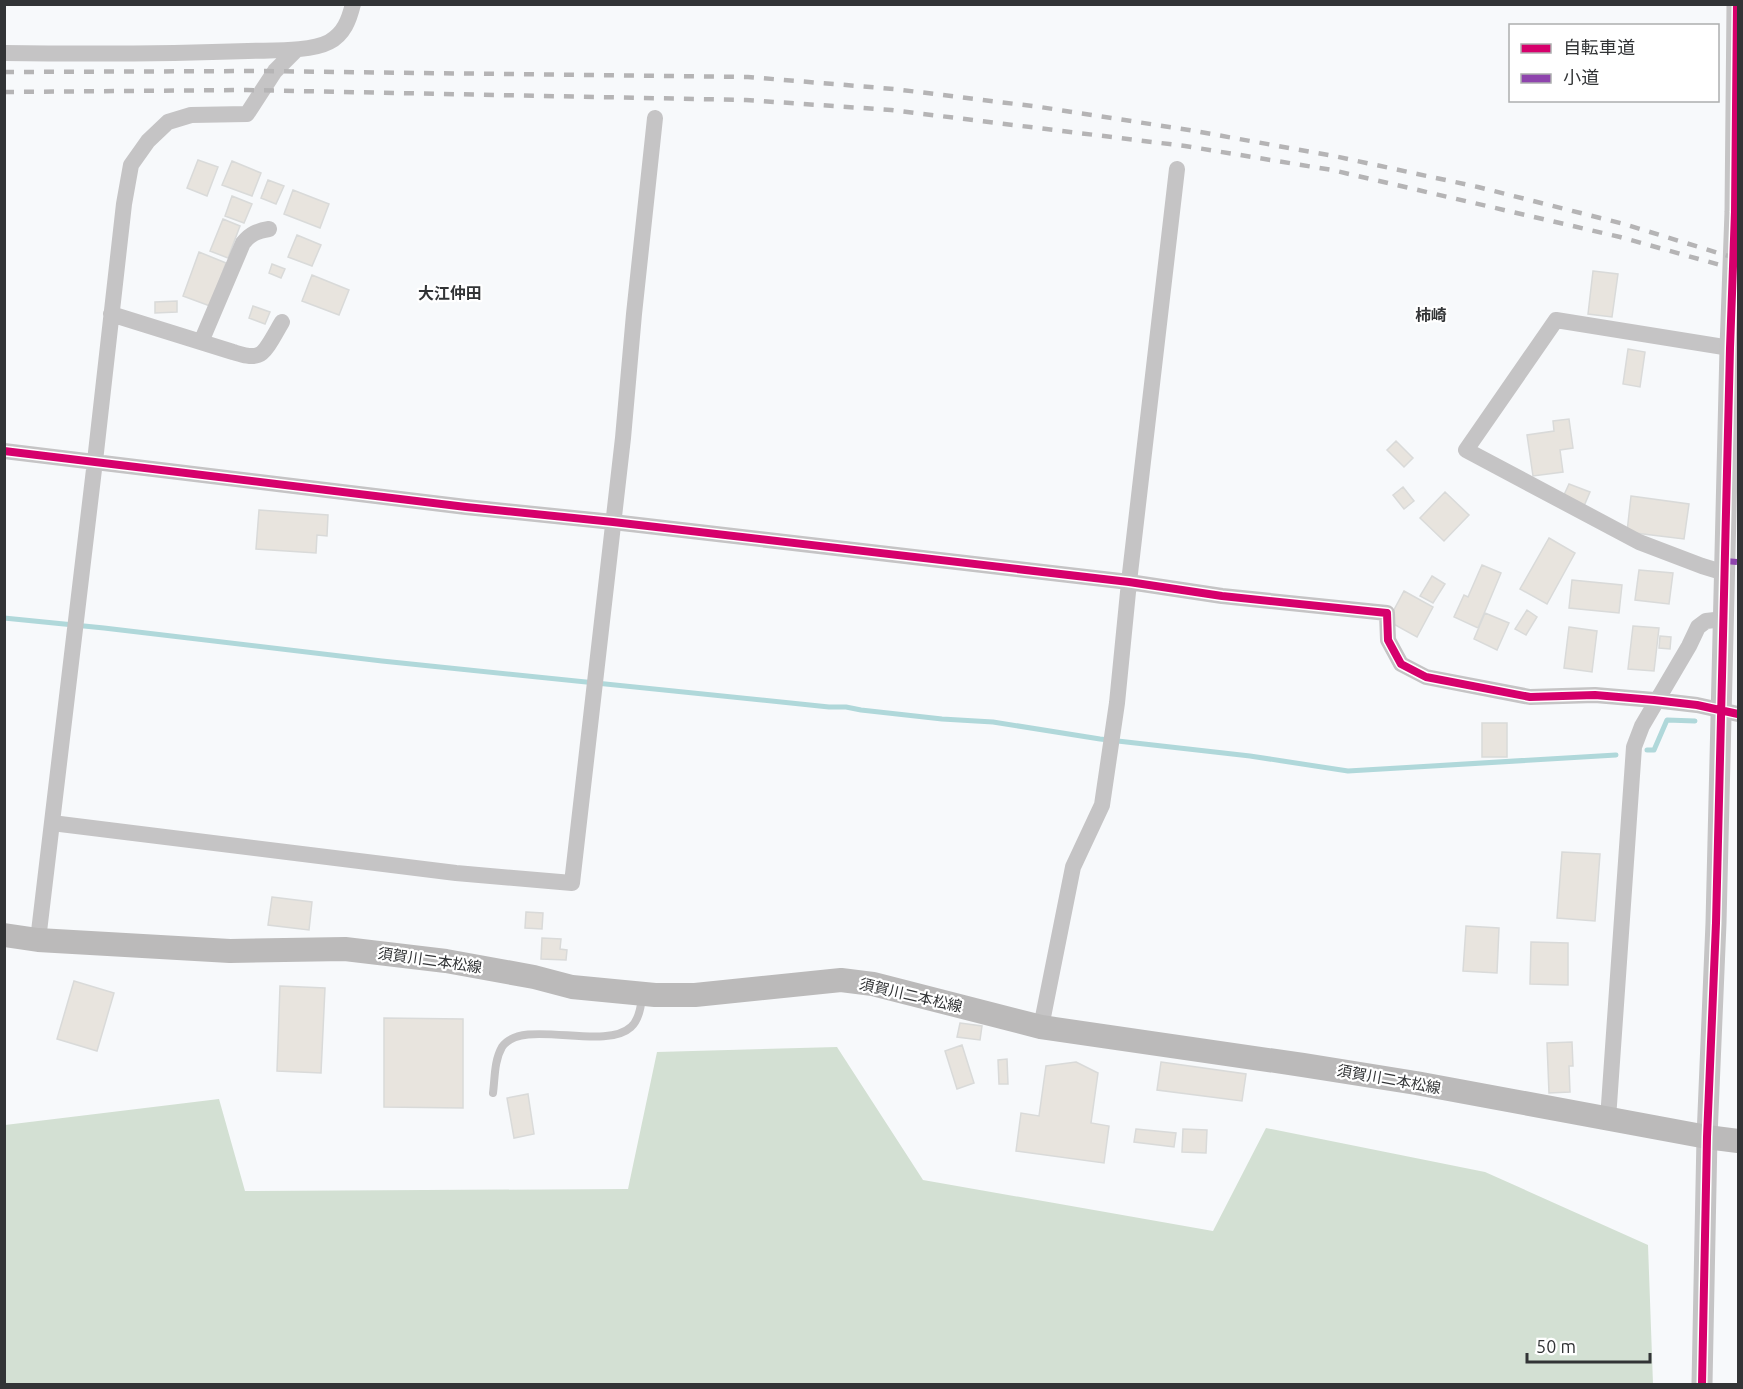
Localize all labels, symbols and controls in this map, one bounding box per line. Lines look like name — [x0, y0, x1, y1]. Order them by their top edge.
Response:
legend — [1509, 24, 1719, 102]
text: 自転車道 — [1563, 37, 1635, 57]
text: 小道 — [1563, 67, 1599, 87]
district label: 大江仲田 — [418, 284, 482, 302]
district label: 柿崎 — [1415, 306, 1447, 324]
street label: 須賀川二本松線 — [377, 944, 483, 976]
street label: 須賀川二本松線 — [858, 975, 964, 1015]
street label: 須賀川二本松線 — [1336, 1062, 1442, 1096]
scale bar — [1527, 1326, 1650, 1364]
text: 50 m — [1536, 1336, 1576, 1356]

